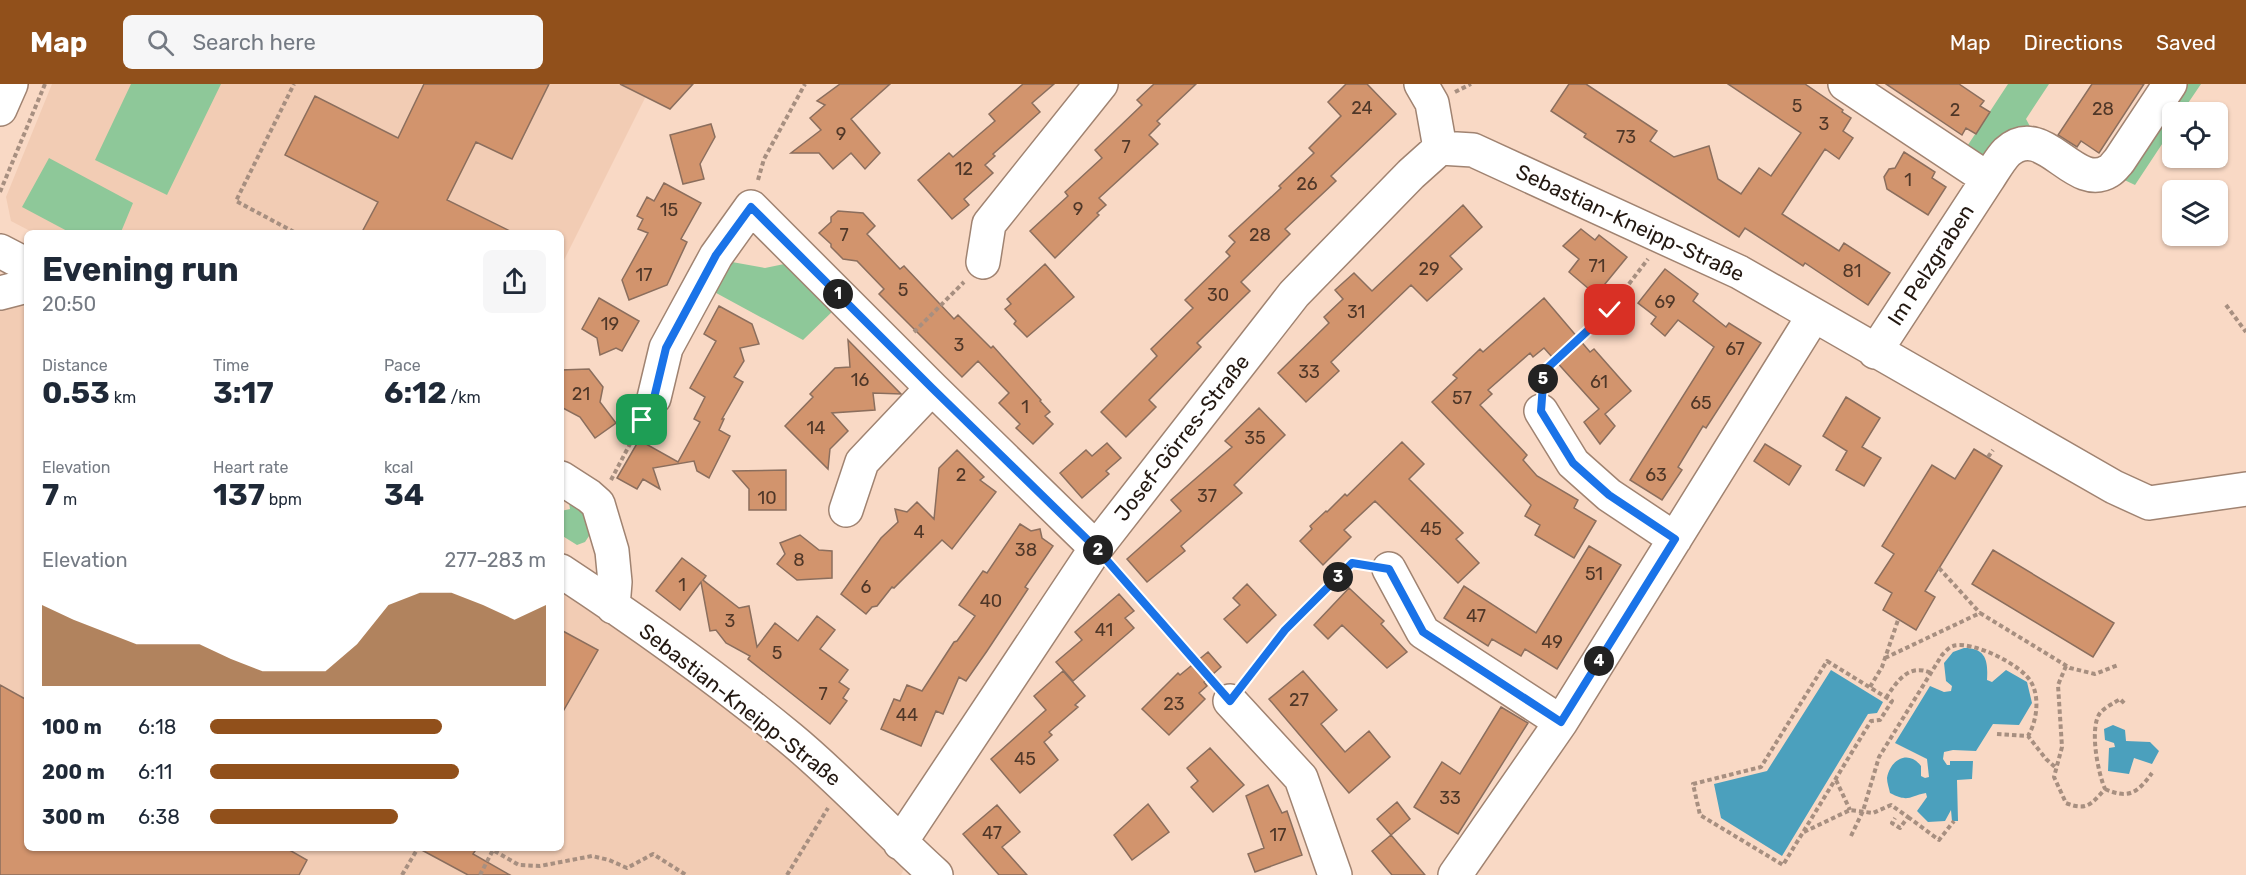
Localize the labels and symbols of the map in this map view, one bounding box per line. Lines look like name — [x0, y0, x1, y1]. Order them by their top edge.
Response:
house number: 5 — [1792, 95, 1802, 117]
house number: 24 — [1351, 97, 1373, 119]
house number: 28 — [2092, 98, 2114, 120]
house number: 2 — [1950, 99, 1960, 121]
house number: 3 — [1819, 113, 1829, 135]
house number: 9 — [836, 123, 846, 145]
house number: 73 — [1616, 126, 1636, 148]
house number: 7 — [1121, 136, 1131, 158]
house number: 12 — [955, 158, 973, 180]
street label: Sebastian-Kneipp-Straße — [1512, 159, 1748, 287]
house number: 1 — [1904, 169, 1912, 191]
house number: 26 — [1296, 173, 1318, 195]
house number: 9 — [1073, 198, 1083, 220]
house number: 15 — [660, 199, 678, 221]
street label: Im Pelzgraben — [1882, 200, 1979, 330]
house number: 7 — [839, 224, 849, 246]
house number: 28 — [1249, 224, 1271, 246]
house number: 71 — [1589, 255, 1605, 277]
house number: 29 — [1418, 258, 1440, 280]
house number: 81 — [1842, 260, 1862, 282]
house number: 17 — [636, 264, 652, 286]
pin: 1 — [823, 279, 853, 309]
house number: 5 — [898, 279, 908, 301]
house number: 30 — [1207, 284, 1229, 306]
pin — [1584, 284, 1635, 335]
house number: 69 — [1654, 291, 1676, 313]
house number: 31 — [1347, 301, 1365, 323]
house number: 19 — [601, 313, 619, 335]
house number: 3 — [954, 334, 964, 356]
house number: 67 — [1725, 338, 1745, 360]
street label: Josef-Görres-Straße — [1109, 349, 1254, 526]
house number: 33 — [1298, 361, 1320, 383]
pin: 5 — [1528, 364, 1558, 394]
house number: 16 — [851, 369, 869, 391]
house number: 61 — [1590, 371, 1608, 393]
house number: 21 — [572, 383, 590, 405]
house number: 57 — [1452, 387, 1472, 409]
house number: 65 — [1690, 392, 1712, 414]
pin — [616, 394, 667, 445]
house number: 1 — [1021, 396, 1029, 418]
house number: 14 — [807, 417, 825, 439]
house number: 35 — [1244, 427, 1266, 449]
house number: 2 — [956, 464, 966, 486]
house number: 63 — [1645, 464, 1667, 486]
house number: 37 — [1197, 485, 1217, 507]
house number: 10 — [757, 487, 777, 509]
house number: 45 — [1420, 518, 1442, 540]
house number: 4 — [913, 521, 925, 543]
pin: 2 — [1083, 535, 1113, 565]
house number: 38 — [1015, 539, 1037, 561]
house number: 8 — [793, 549, 805, 571]
pin: 3 — [1323, 562, 1353, 592]
house number: 51 — [1585, 563, 1603, 585]
house number: 1 — [678, 574, 686, 596]
house number: 6 — [861, 576, 872, 598]
house number: 40 — [980, 590, 1002, 612]
house number: 47 — [1466, 605, 1486, 627]
house number: 3 — [725, 610, 735, 632]
street label: Sebastian-Kneipp-Straße — [634, 618, 846, 791]
house number: 41 — [1095, 619, 1113, 641]
house number: 49 — [1541, 631, 1563, 653]
house number: 5 — [772, 642, 782, 664]
pin: 4 — [1584, 646, 1614, 676]
house number: 7 — [818, 683, 828, 705]
house number: 27 — [1289, 689, 1309, 711]
house number: 23 — [1163, 693, 1185, 715]
house number: 44 — [896, 704, 918, 726]
house number: 45 — [1014, 748, 1036, 770]
house number: 33 — [1439, 787, 1461, 809]
house number: 47 — [982, 822, 1002, 844]
house number: 17 — [1270, 824, 1286, 846]

